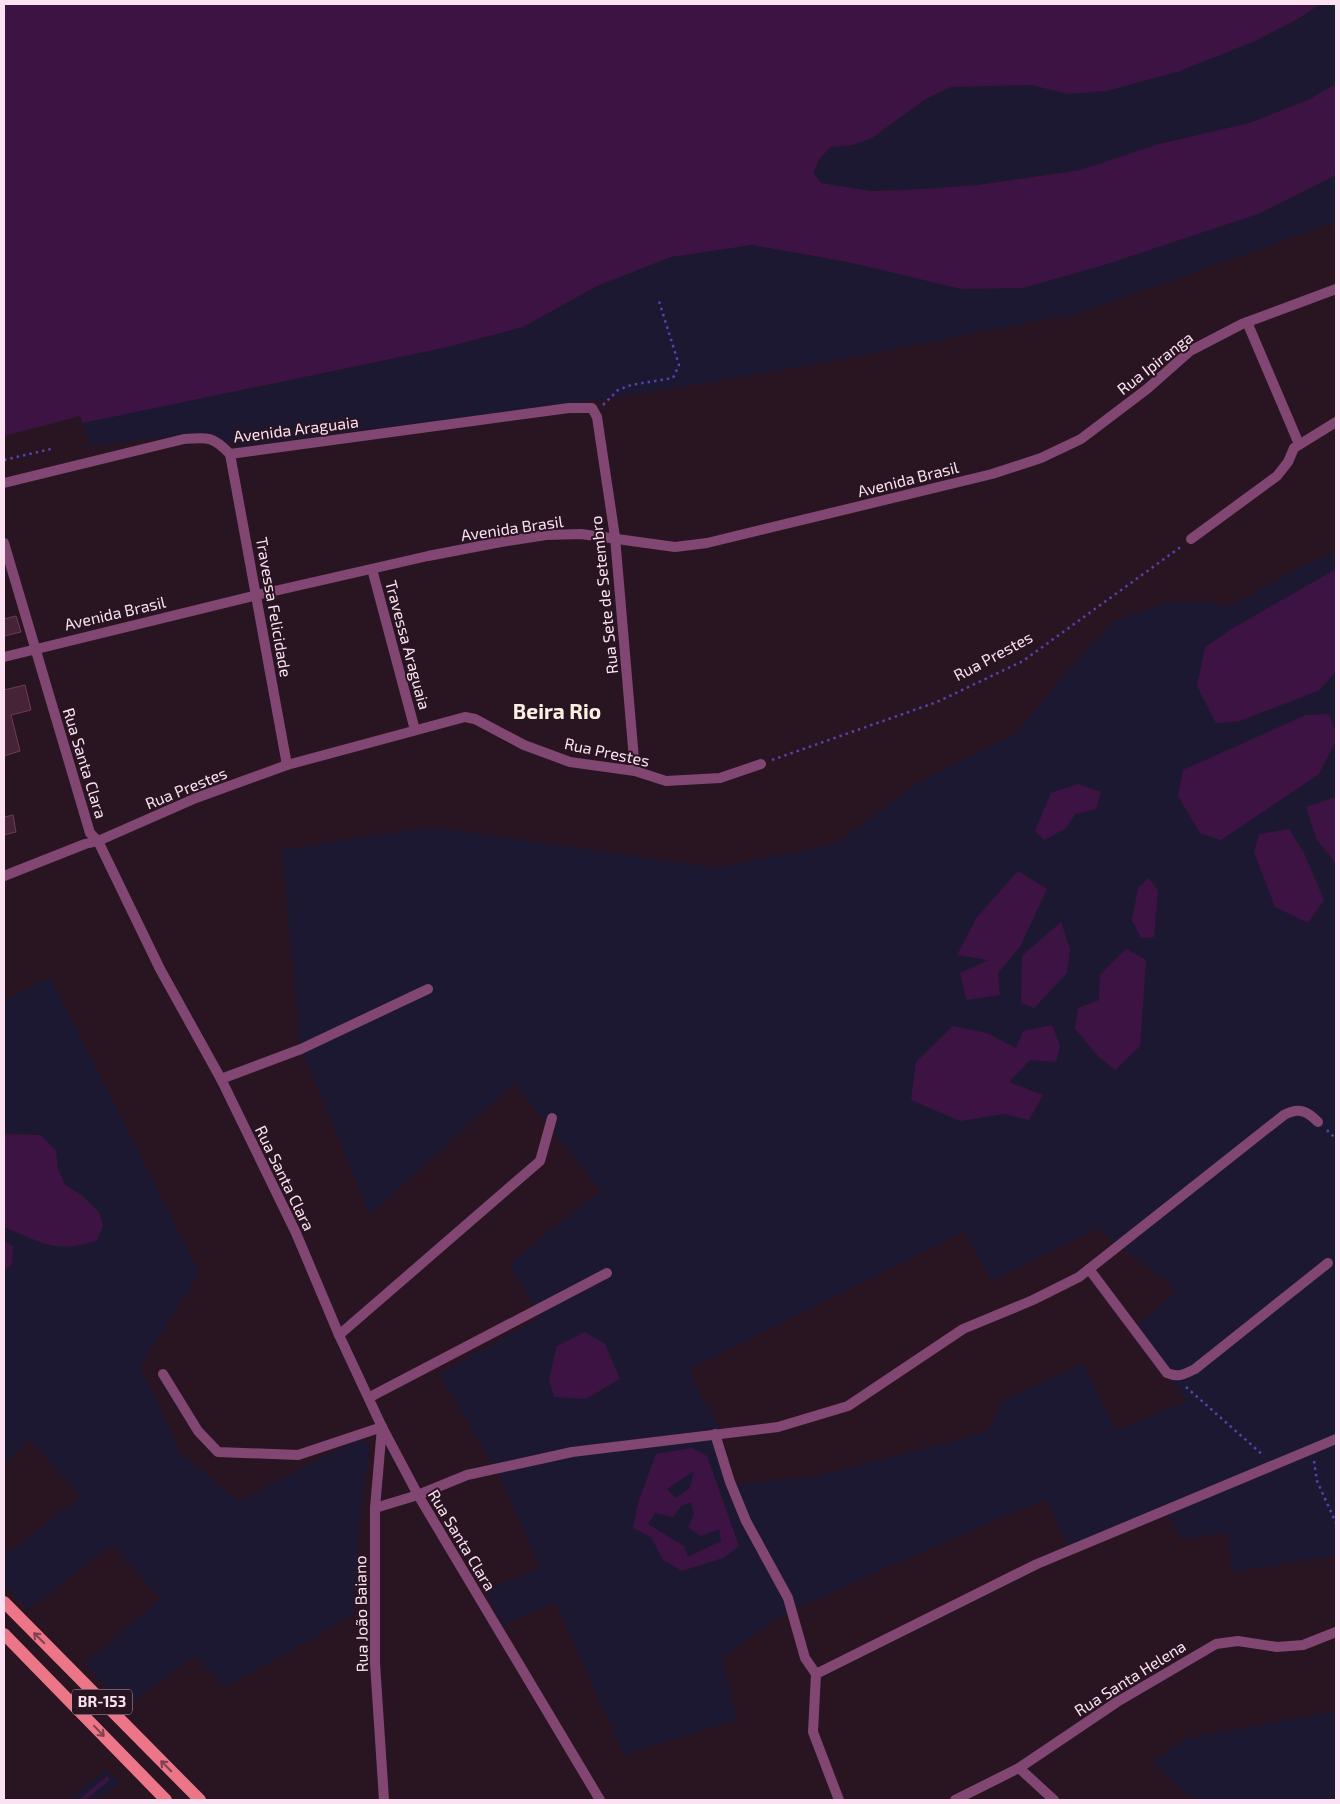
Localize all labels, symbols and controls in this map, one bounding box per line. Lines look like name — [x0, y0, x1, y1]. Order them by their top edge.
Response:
street label: Rua Ipiranga — [1113, 327, 1196, 398]
street label: Avenida Araguaia — [232, 411, 360, 446]
street label: Avenida Brasil — [855, 457, 961, 500]
street label: Avenida Brasil — [459, 511, 565, 544]
street label: Rua Sete de Setembro — [586, 515, 621, 675]
street label: Travessa Felicidade — [253, 535, 296, 678]
street label: Travessa Araguaia — [382, 578, 435, 712]
street label: Avenida Brasil — [62, 592, 168, 633]
street label: Rua Prestes — [950, 627, 1035, 684]
district label: Beira Rio — [513, 698, 601, 723]
street label: Rua Santa Clara — [60, 705, 111, 820]
street label: Rua Prestes — [563, 733, 651, 770]
street label: Rua Prestes — [142, 763, 229, 813]
street label: Rua Santa Clara — [252, 1122, 319, 1234]
street label: Rua Santa Clara — [425, 1486, 500, 1594]
street label: Rua João Baiano — [350, 1555, 371, 1673]
one-way arrow — [33, 1632, 45, 1644]
street label: Rua Santa Helena — [1071, 1636, 1189, 1719]
road number: BR-153 — [72, 1690, 132, 1714]
one-way arrow — [93, 1725, 105, 1738]
one-way arrow — [160, 1760, 172, 1772]

